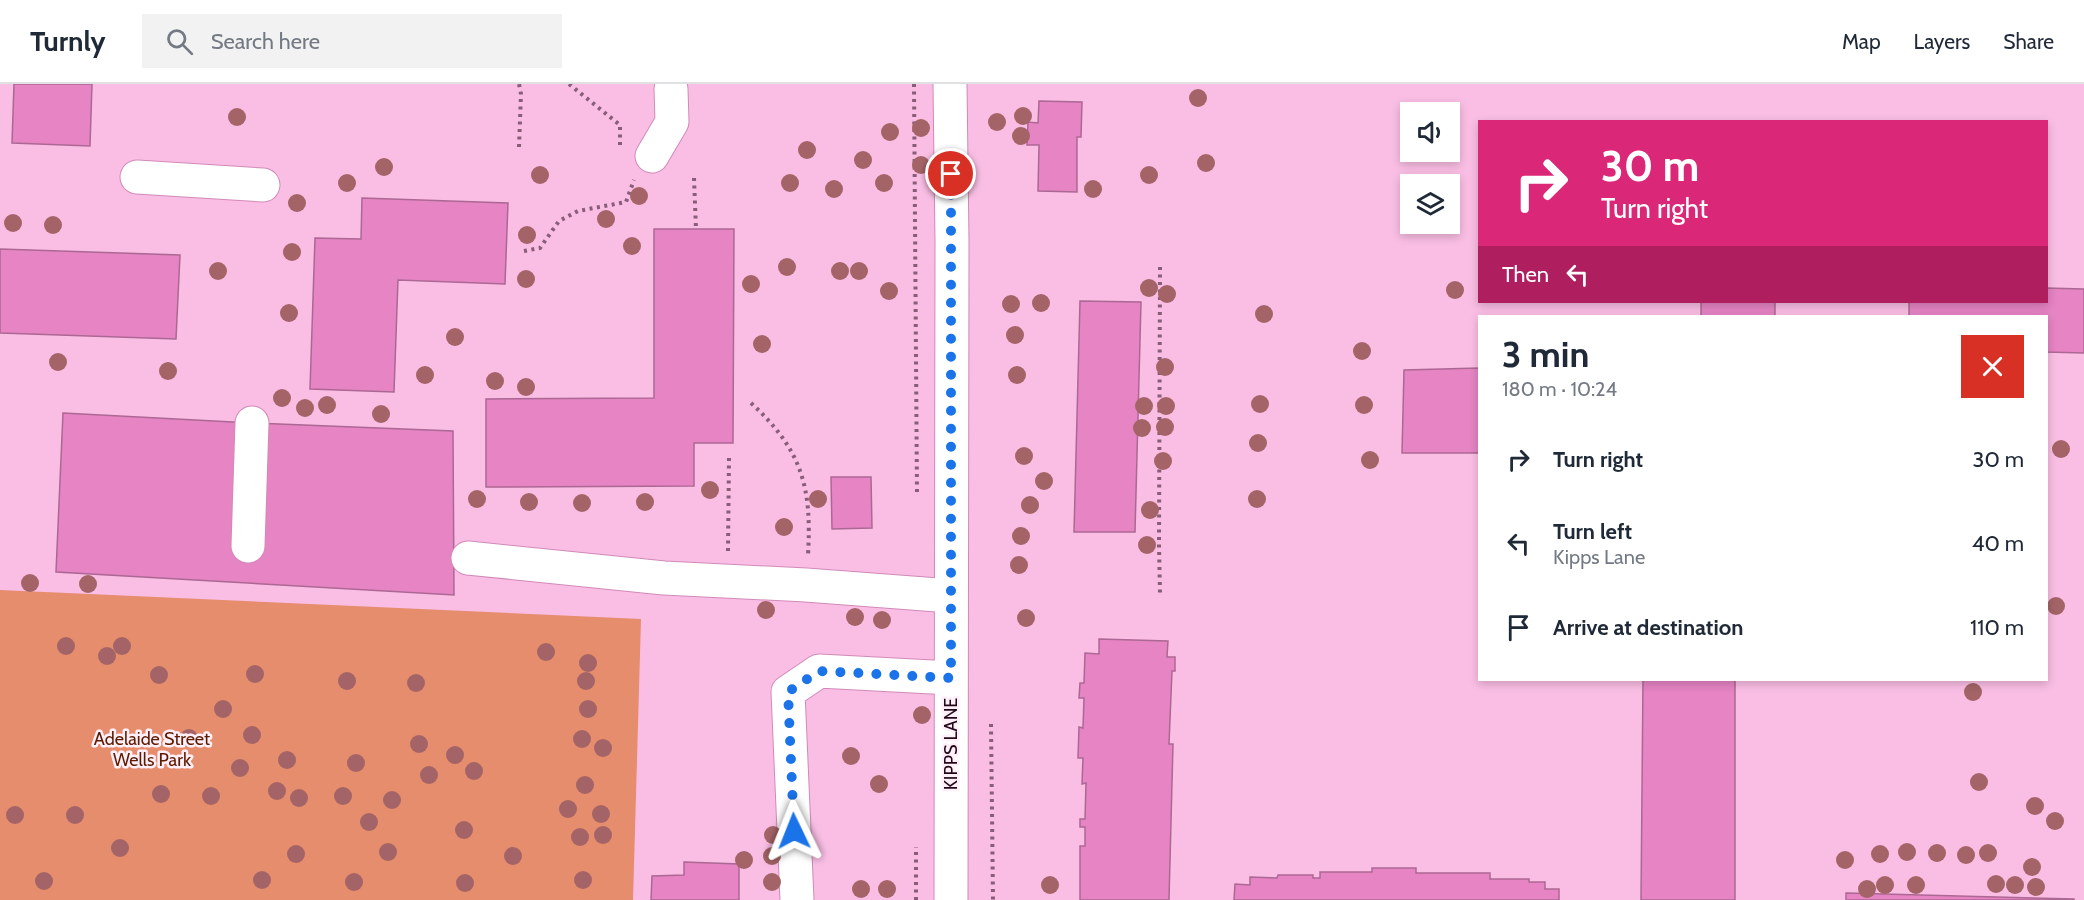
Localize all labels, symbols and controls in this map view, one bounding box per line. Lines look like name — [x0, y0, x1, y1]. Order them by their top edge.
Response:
search box — [142, 14, 562, 68]
text: Turnly — [30, 24, 106, 58]
icon: search — [163, 25, 196, 58]
text: Search here — [211, 28, 320, 55]
text: Map — [1842, 29, 1881, 54]
text: Layers — [1914, 29, 1970, 54]
text: Share — [2003, 29, 2054, 54]
map controls — [1400, 102, 1460, 234]
button: sound — [1400, 102, 1460, 162]
text: 30 m — [1601, 140, 1699, 192]
icon: right — [1502, 144, 1580, 222]
pin — [925, 148, 976, 199]
icon: arrive — [934, 157, 967, 190]
button: layers — [1400, 174, 1460, 234]
text: Turn right — [1601, 192, 1708, 225]
icon: left — [1561, 258, 1594, 291]
text: Then — [1502, 261, 1549, 288]
text: 3 min — [1502, 332, 1589, 376]
button: close — [1961, 335, 2024, 398]
text: 180 m · 10:24 — [1502, 377, 1617, 401]
icon: right — [1502, 443, 1535, 476]
text: Turn right — [1553, 446, 1643, 473]
text: 30 m — [1972, 446, 2024, 473]
text: Turn left — [1553, 518, 1632, 545]
icon: left — [1502, 527, 1535, 560]
text: 40 m — [1972, 530, 2024, 557]
text: Kipps Lane — [1553, 545, 1645, 569]
icon: arrive — [1502, 611, 1535, 644]
text: Arrive at destination — [1553, 614, 1743, 641]
text: 110 m — [1970, 614, 2024, 641]
street label: KIPPS LANE — [940, 698, 962, 790]
park label: Adelaide Street Wells Park — [94, 728, 210, 771]
position arrow — [762, 799, 826, 863]

